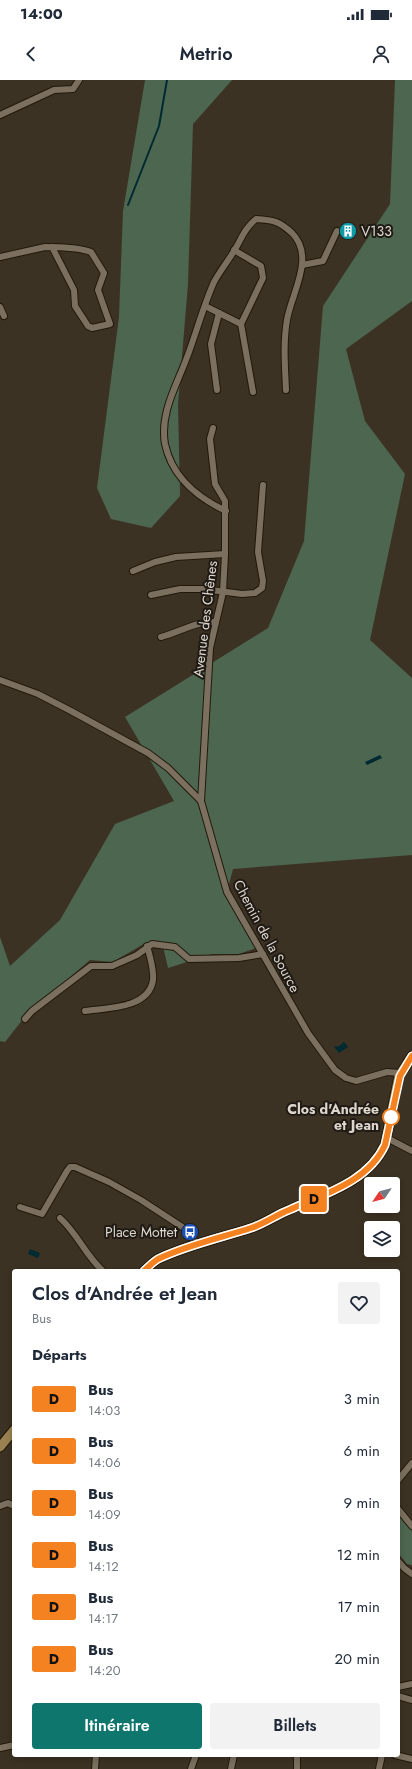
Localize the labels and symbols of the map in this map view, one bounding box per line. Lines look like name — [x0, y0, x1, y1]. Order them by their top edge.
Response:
building icon: V133 — [338, 221, 358, 241]
place label: V133 — [361, 221, 392, 241]
street label: Avenue des Chênes — [188, 559, 222, 678]
street label: Chemin de la Source — [229, 876, 305, 996]
place label: Clos d'Andrée et Jean — [287, 1099, 379, 1135]
marker: Clos d'Andrée et Jean — [382, 1108, 400, 1126]
north arrow — [364, 1177, 400, 1213]
line badge: D — [301, 1186, 327, 1212]
place label: Place Mottet — [105, 1222, 178, 1242]
bus stop icon: Place Mottet — [180, 1222, 200, 1242]

